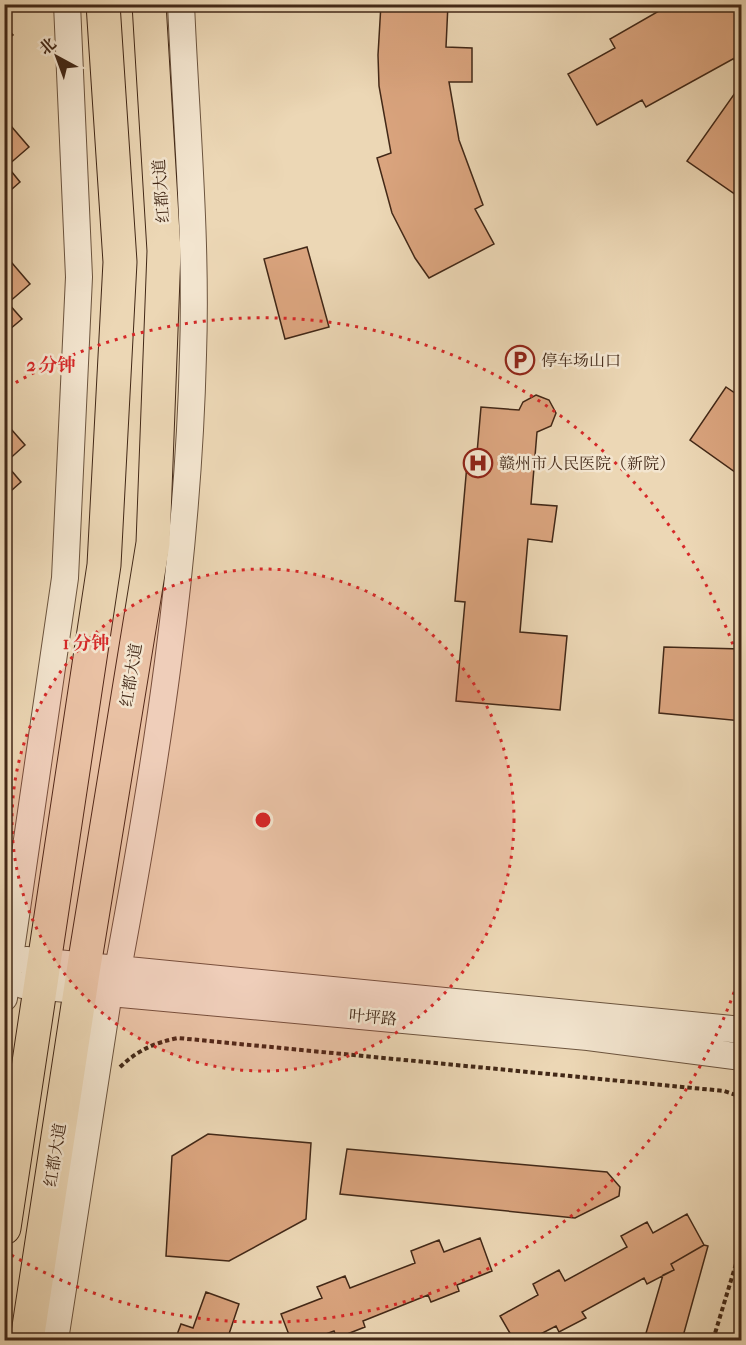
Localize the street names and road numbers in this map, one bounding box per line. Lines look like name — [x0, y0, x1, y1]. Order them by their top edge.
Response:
street label: 红都大道 — [149, 158, 173, 224]
street label: 红都大道 — [117, 642, 145, 708]
street label: 叶坪路 — [348, 1005, 398, 1029]
street label: 红都大道 — [41, 1122, 69, 1188]

